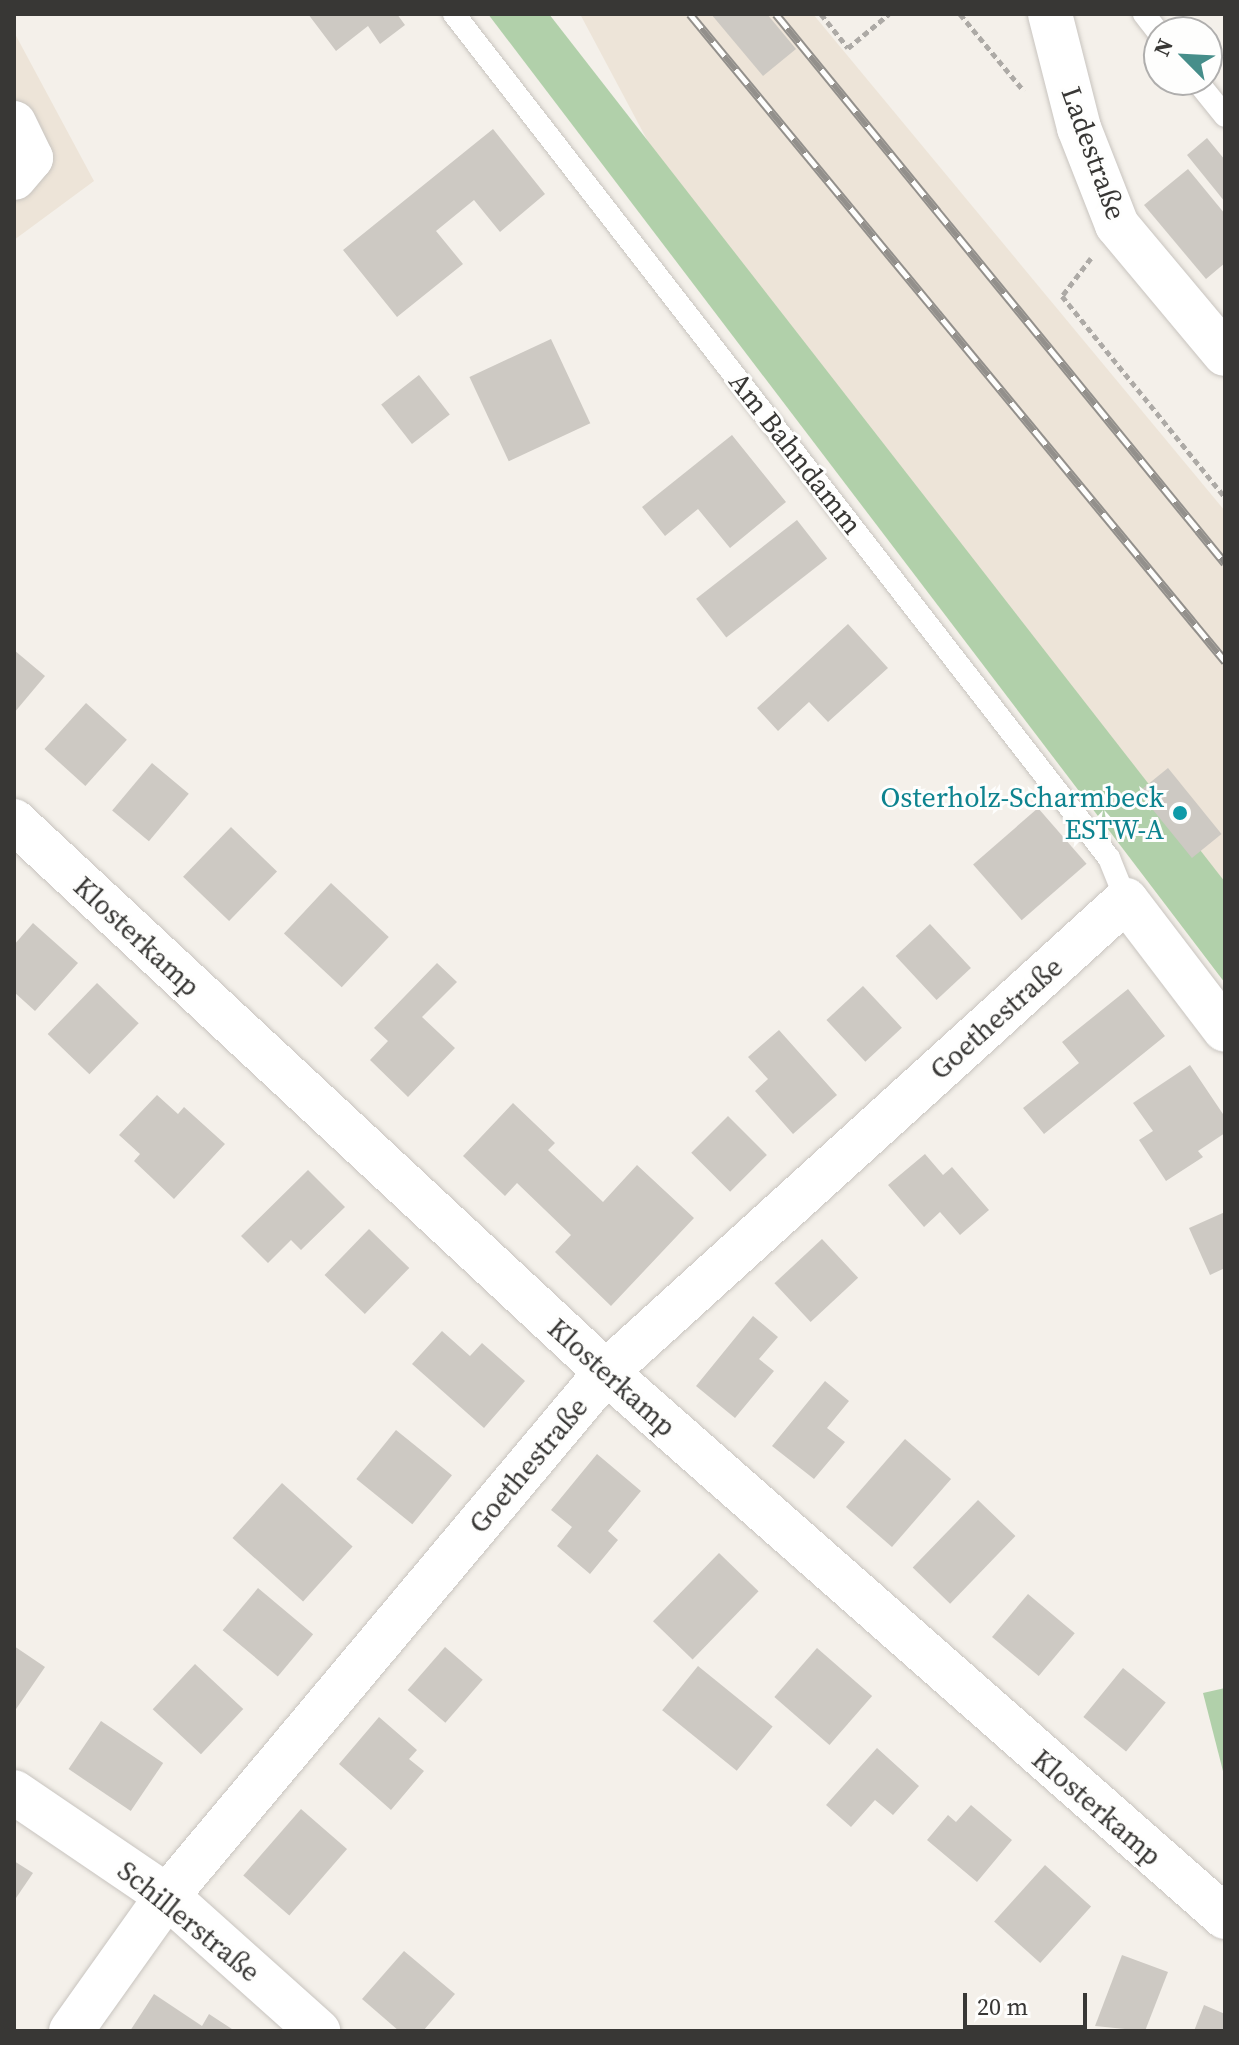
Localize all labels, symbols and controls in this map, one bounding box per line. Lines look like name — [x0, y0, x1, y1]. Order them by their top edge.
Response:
north arrow — [1143, 16, 1223, 96]
text: N — [1146, 34, 1180, 60]
street label: Ladestraße — [1054, 82, 1134, 224]
street label: Am Bahndamm — [722, 365, 870, 541]
place label: Osterholz-Scharmbeck ESTW-A — [881, 780, 1164, 846]
marker: Osterholz-Scharmbeck ESTW-A — [1171, 804, 1189, 822]
street label: Klosterkamp — [67, 869, 207, 1003]
street label: Goethestraße — [923, 950, 1069, 1086]
street label: Klosterkamp — [541, 1311, 683, 1443]
street label: Goethestraße — [462, 1390, 594, 1540]
street label: Klosterkamp — [1026, 1742, 1168, 1872]
street label: Schillerstraße — [111, 1853, 267, 1989]
scale bar — [967, 1977, 1091, 2027]
text: 20 m — [977, 1990, 1028, 2023]

